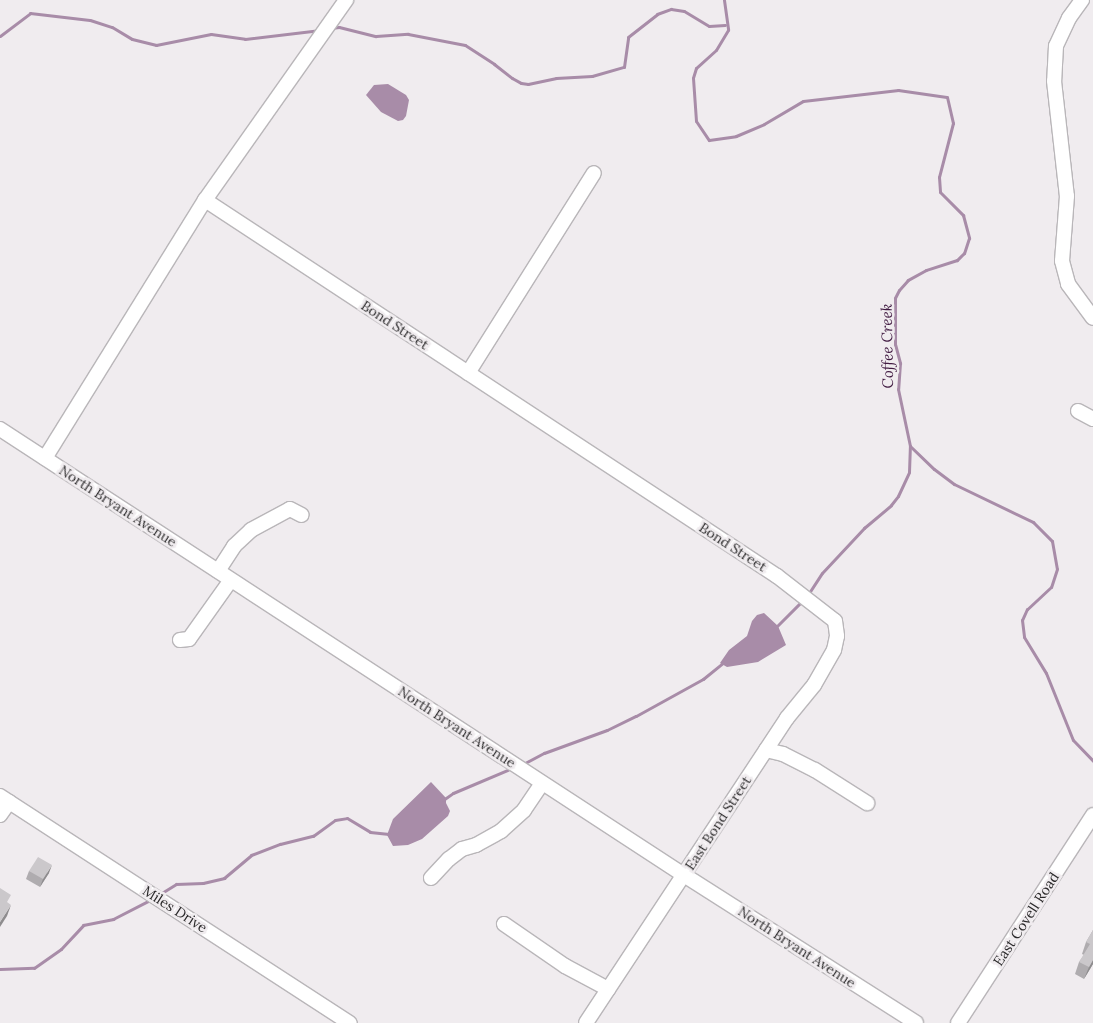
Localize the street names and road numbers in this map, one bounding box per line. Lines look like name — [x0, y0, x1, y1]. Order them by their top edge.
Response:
street label: Bond Street — [358, 297, 432, 353]
street label: North Bryant Avenue — [56, 462, 180, 550]
street label: Bond Street — [696, 519, 770, 575]
street label: North Bryant Avenue — [395, 683, 519, 771]
street label: East Bond Street — [681, 773, 755, 873]
street label: East Covell Road — [990, 869, 1062, 969]
street label: Miles Drive — [140, 882, 210, 936]
street label: North Bryant Avenue — [735, 903, 859, 991]

